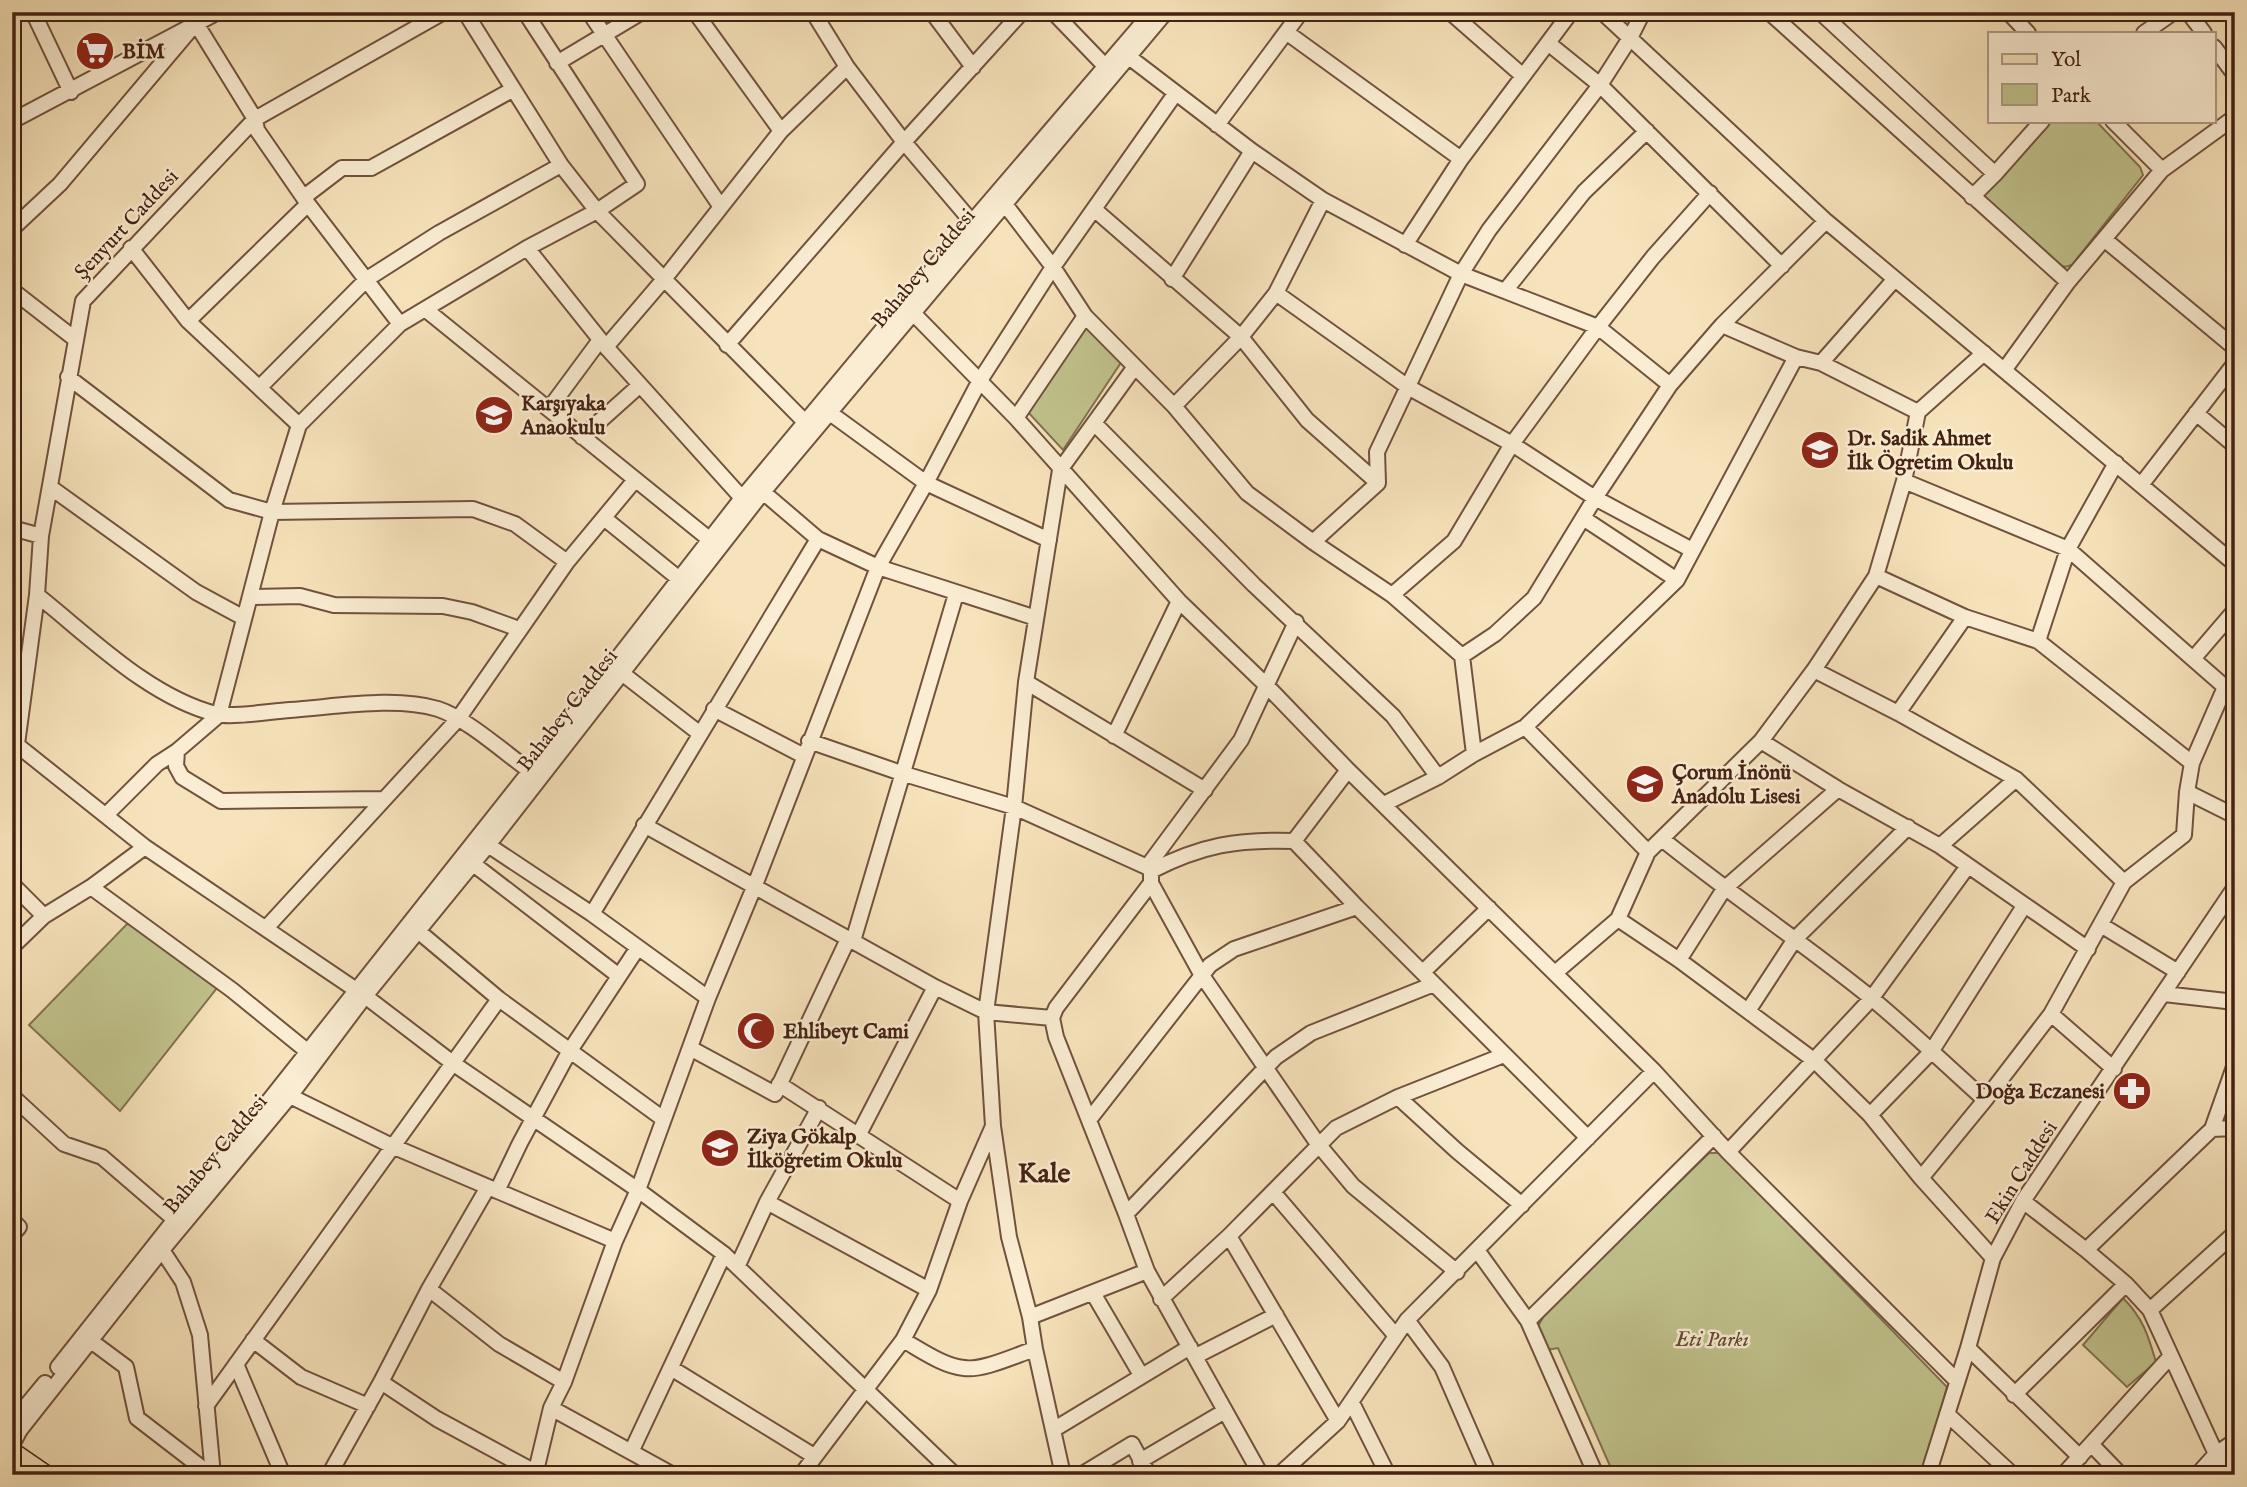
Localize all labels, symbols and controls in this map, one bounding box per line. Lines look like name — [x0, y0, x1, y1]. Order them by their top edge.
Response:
supermarket icon: BİM — [74, 30, 116, 72]
legend — [1988, 32, 2216, 122]
place label: BİM — [122, 38, 165, 66]
text: Yol — [2051, 47, 2081, 74]
text: Park — [2051, 83, 2092, 110]
street label: Şenyurt Caddesi — [69, 164, 185, 286]
street label: Bahabey Caddesi — [866, 204, 982, 334]
place label: Karşıyaka Anaokulu — [520, 391, 606, 442]
school or university icon: Karşıyaka Anaokulu — [473, 394, 515, 436]
place label: Dr. Sadik Ahmet İlk Ögretim Okulu — [1847, 426, 2013, 477]
school or university icon: Dr. Sadik Ahmet İlk Ögretim Okulu — [1799, 429, 1841, 471]
street label: Bahabey Caddesi — [512, 644, 624, 778]
place label: Çorum İnönü Anadolu Lisesi — [1671, 759, 1801, 811]
school or university icon: Çorum İnönü Anadolu Lisesi — [1624, 763, 1666, 805]
mosque icon: Ehlibeyt Cami — [735, 1010, 777, 1052]
place label: Ehlibeyt Cami — [783, 1019, 909, 1046]
pharmacy icon: Doğa Eczanesi — [2111, 1070, 2153, 1112]
place label: Doğa Eczanesi — [1976, 1079, 2105, 1106]
street label: Bahabey Caddesi — [158, 1090, 274, 1220]
street label: Ekin Caddesi — [1980, 1116, 2065, 1229]
place label: Ziya Gökalp İlköğretim Okulu — [747, 1124, 903, 1175]
school or university icon: Ziya Gökalp İlköğretim Okulu — [699, 1127, 741, 1169]
district label: Kale — [1018, 1157, 1071, 1192]
park label: Eti Parkı — [1674, 1327, 1749, 1354]

